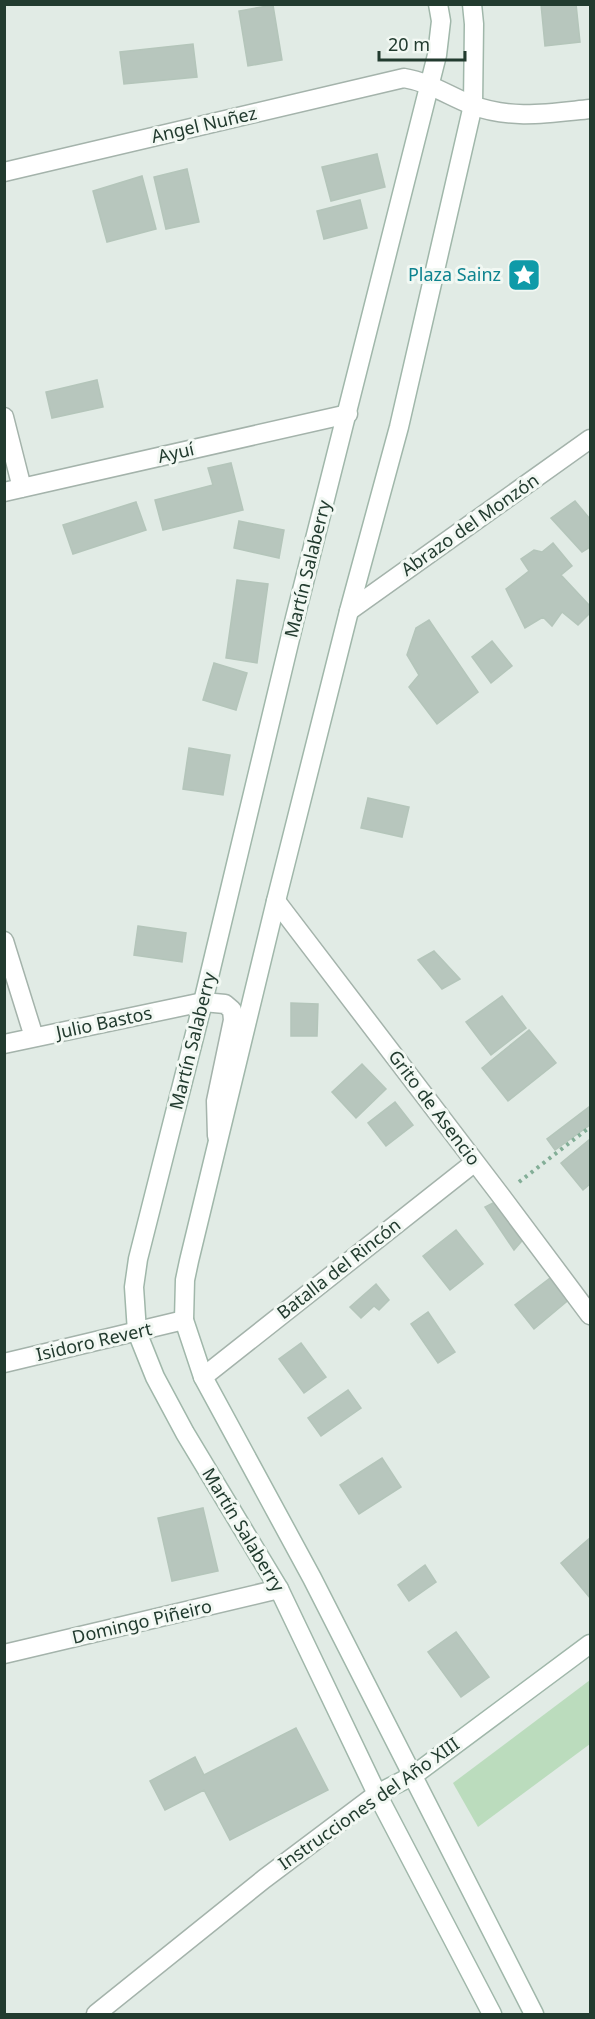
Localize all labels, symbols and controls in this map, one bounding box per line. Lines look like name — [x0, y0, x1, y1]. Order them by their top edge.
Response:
scale bar — [379, 24, 464, 62]
text: 20 m — [388, 32, 430, 56]
street label: Angel Nuñez — [149, 100, 259, 148]
place icon: Plaza Sainz — [506, 257, 542, 293]
place label: Plaza Sainz — [408, 262, 501, 286]
street label: Ayuí — [155, 436, 197, 468]
street label: Abrazo del Monzón — [396, 468, 543, 581]
street label: Martín Salaberry — [278, 497, 336, 640]
street label: Martín Salaberry — [163, 969, 221, 1112]
street label: Julio Bastos — [52, 1000, 154, 1044]
street label: Grito de Asencio — [383, 1045, 486, 1170]
street label: Batalla del Rincón — [272, 1212, 405, 1324]
street label: Isidoro Revert — [33, 1316, 155, 1366]
street label: Martín Salaberry — [197, 1463, 291, 1597]
street label: Domingo Piñeiro — [70, 1593, 214, 1649]
street label: Instrucciones del Año XIII — [273, 1731, 464, 1875]

